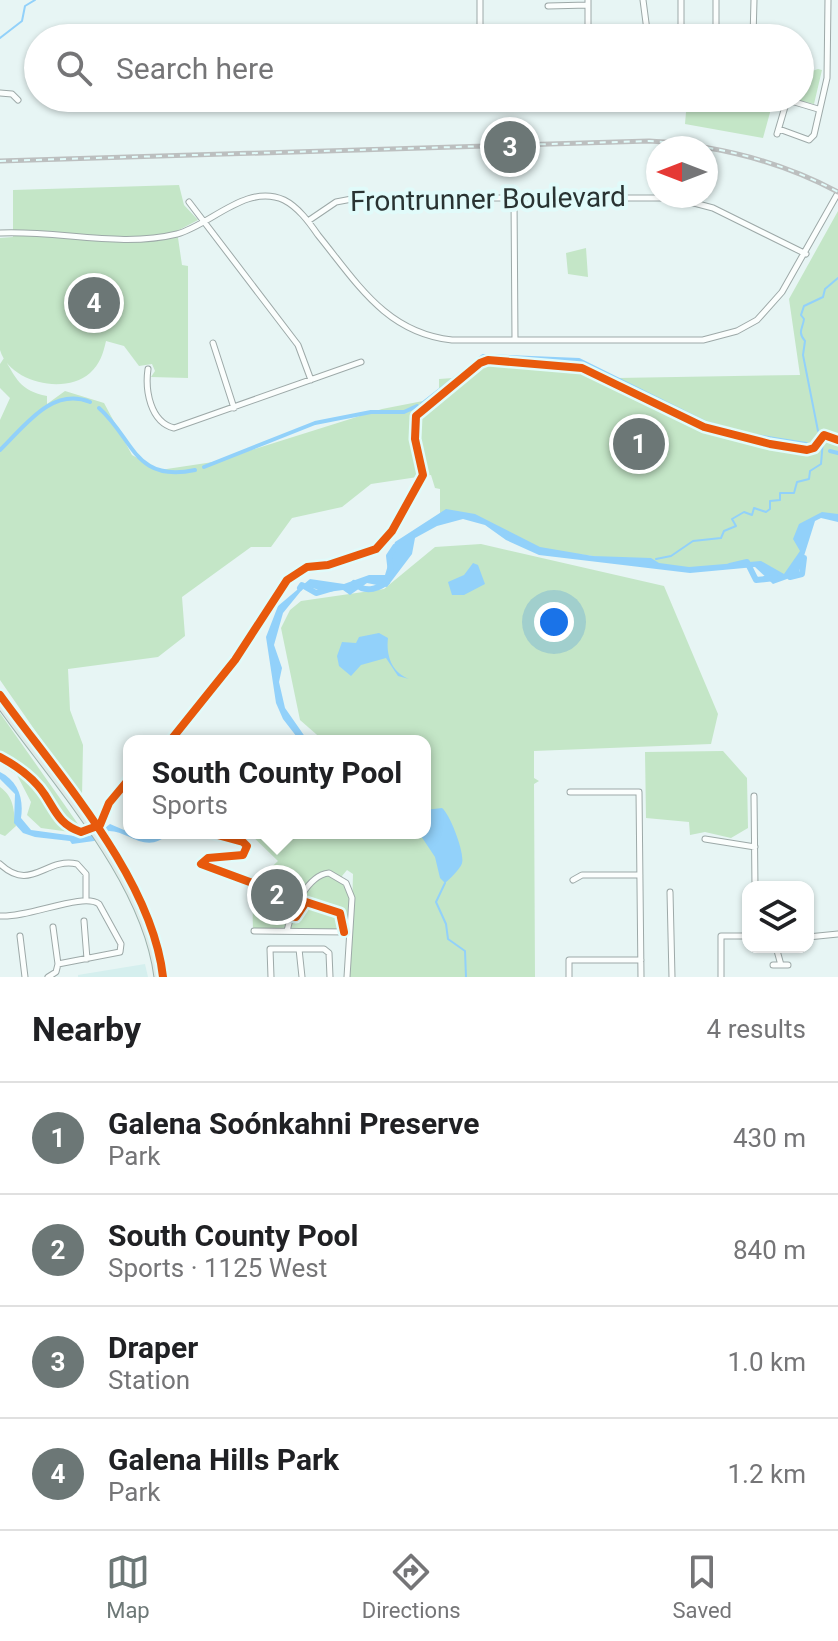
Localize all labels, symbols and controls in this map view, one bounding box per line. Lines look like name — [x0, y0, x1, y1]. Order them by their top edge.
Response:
search box — [24, 24, 814, 112]
icon: search — [52, 46, 96, 90]
text: Search here — [116, 51, 274, 86]
pin: 3 — [484, 117, 536, 177]
north arrow — [646, 136, 718, 208]
street label: Frontrunner Boulevard — [350, 180, 626, 218]
pin: 4 — [68, 273, 120, 333]
pin: 1 — [613, 414, 665, 474]
your location — [534, 602, 574, 642]
popup — [123, 735, 431, 839]
text: South County Pool — [152, 755, 402, 790]
text: Sports — [152, 790, 228, 820]
pin: 2 — [251, 865, 303, 925]
map controls — [742, 881, 814, 953]
button: layers — [742, 881, 814, 953]
text: Nearby — [32, 1009, 141, 1049]
text: 4 results — [707, 1014, 806, 1044]
text: Galena Soónkahni Preserve — [108, 1106, 480, 1141]
text: 1 — [51, 1123, 65, 1153]
text: 430 m — [733, 1123, 806, 1153]
text: Park — [108, 1141, 160, 1171]
text: South County Pool — [108, 1218, 358, 1253]
text: 2 — [51, 1235, 65, 1265]
text: 840 m — [733, 1235, 806, 1265]
text: Sports · 1125 West — [108, 1253, 327, 1283]
text: Draper — [108, 1330, 198, 1365]
text: 3 — [51, 1347, 65, 1377]
text: 1.0 km — [727, 1347, 806, 1377]
text: Station — [108, 1365, 190, 1395]
text: Galena Hills Park — [108, 1442, 339, 1477]
text: 4 — [51, 1459, 65, 1489]
text: 1.2 km — [727, 1459, 806, 1489]
text: Park — [108, 1477, 160, 1507]
tab: Map — [106, 1550, 150, 1623]
tab: Directions — [362, 1550, 461, 1623]
tab: Saved — [673, 1550, 732, 1623]

